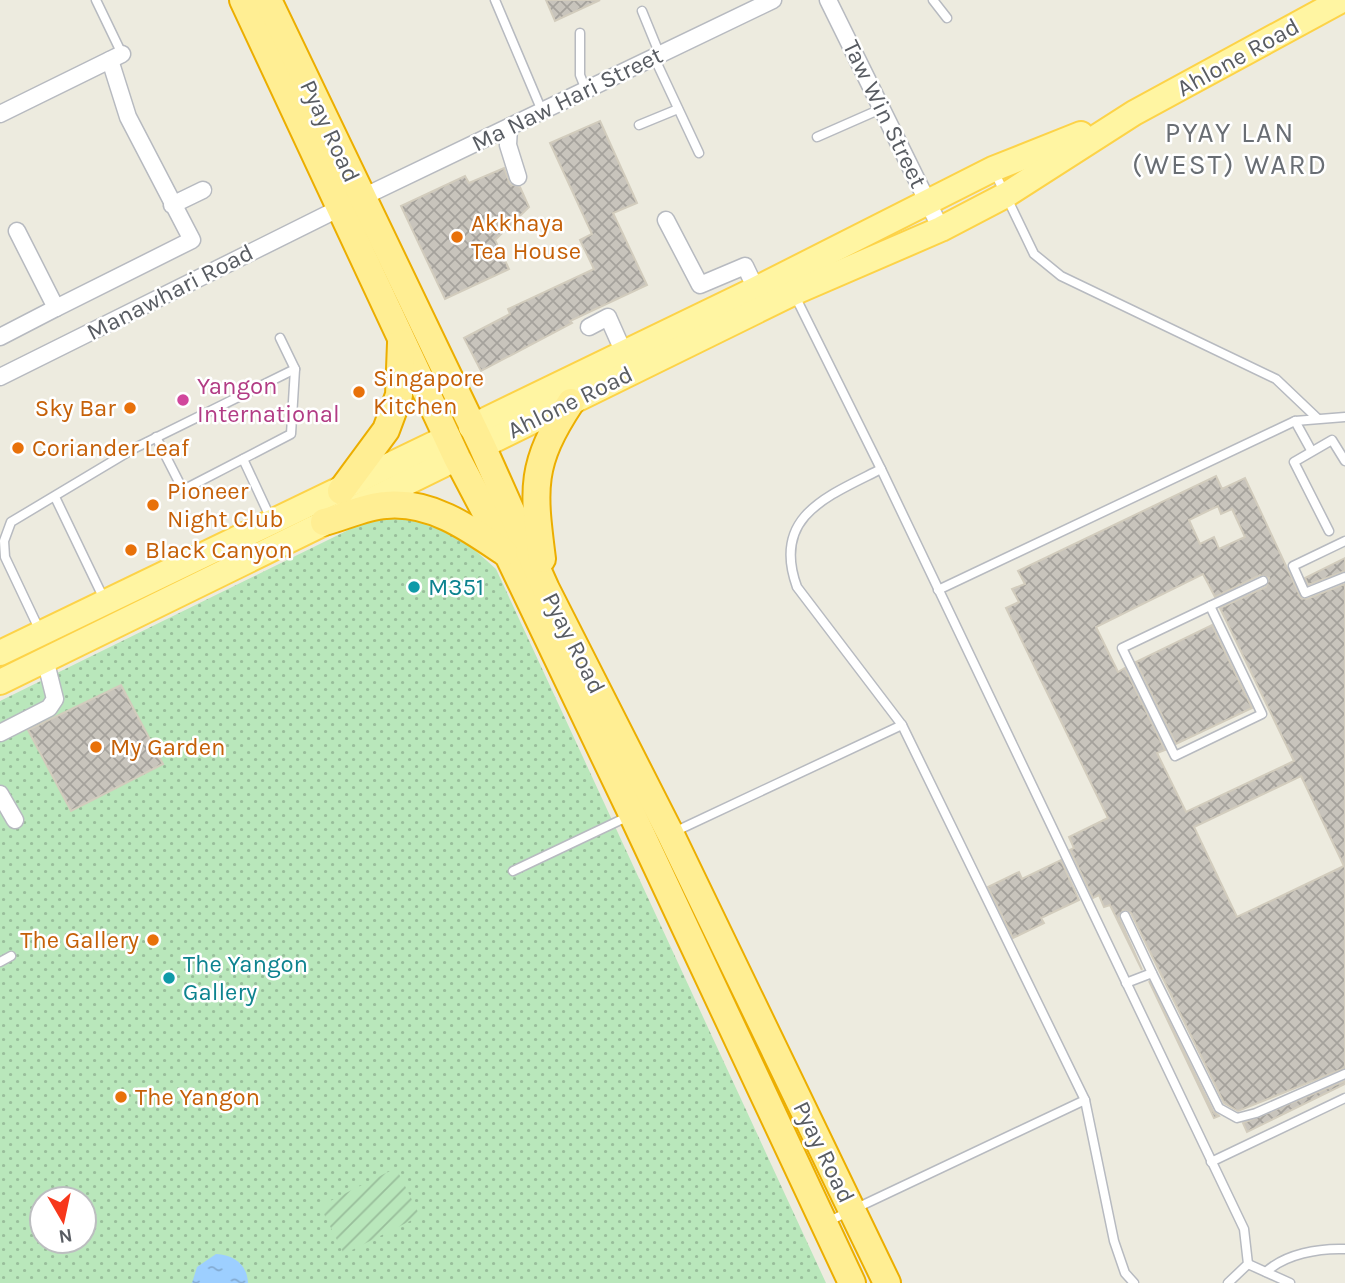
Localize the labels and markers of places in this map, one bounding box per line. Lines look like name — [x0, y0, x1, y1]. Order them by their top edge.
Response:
place label: Akkhaya Tea House — [471, 209, 581, 265]
marker: Akkhaya Tea House — [449, 229, 465, 245]
place label: Singapore Kitchen — [373, 364, 484, 420]
place label: Yangon International — [197, 372, 340, 428]
marker: Singapore Kitchen — [351, 384, 367, 400]
marker: Yangon International — [175, 392, 191, 408]
place label: Sky Bar — [35, 394, 116, 422]
marker: Sky Bar — [122, 400, 138, 416]
place label: Coriander Leaf — [32, 434, 190, 462]
marker: Coriander Leaf — [10, 440, 26, 456]
place label: Pioneer Night Club — [167, 477, 284, 533]
marker: Pioneer Night Club — [145, 497, 161, 513]
place label: Black Canyon — [145, 536, 293, 564]
marker: Black Canyon — [123, 542, 139, 558]
place label: M351 — [428, 573, 484, 601]
marker: M351 — [406, 579, 422, 595]
place label: My Garden — [110, 733, 226, 761]
marker: My Garden — [88, 739, 104, 755]
place label: The Gallery — [20, 926, 139, 954]
marker: The Gallery — [145, 932, 161, 948]
place label: The Yangon Gallery — [183, 950, 308, 1006]
marker: The Yangon Gallery — [161, 970, 177, 986]
place label: The Yangon — [135, 1083, 260, 1111]
marker: The Yangon — [113, 1089, 129, 1105]

